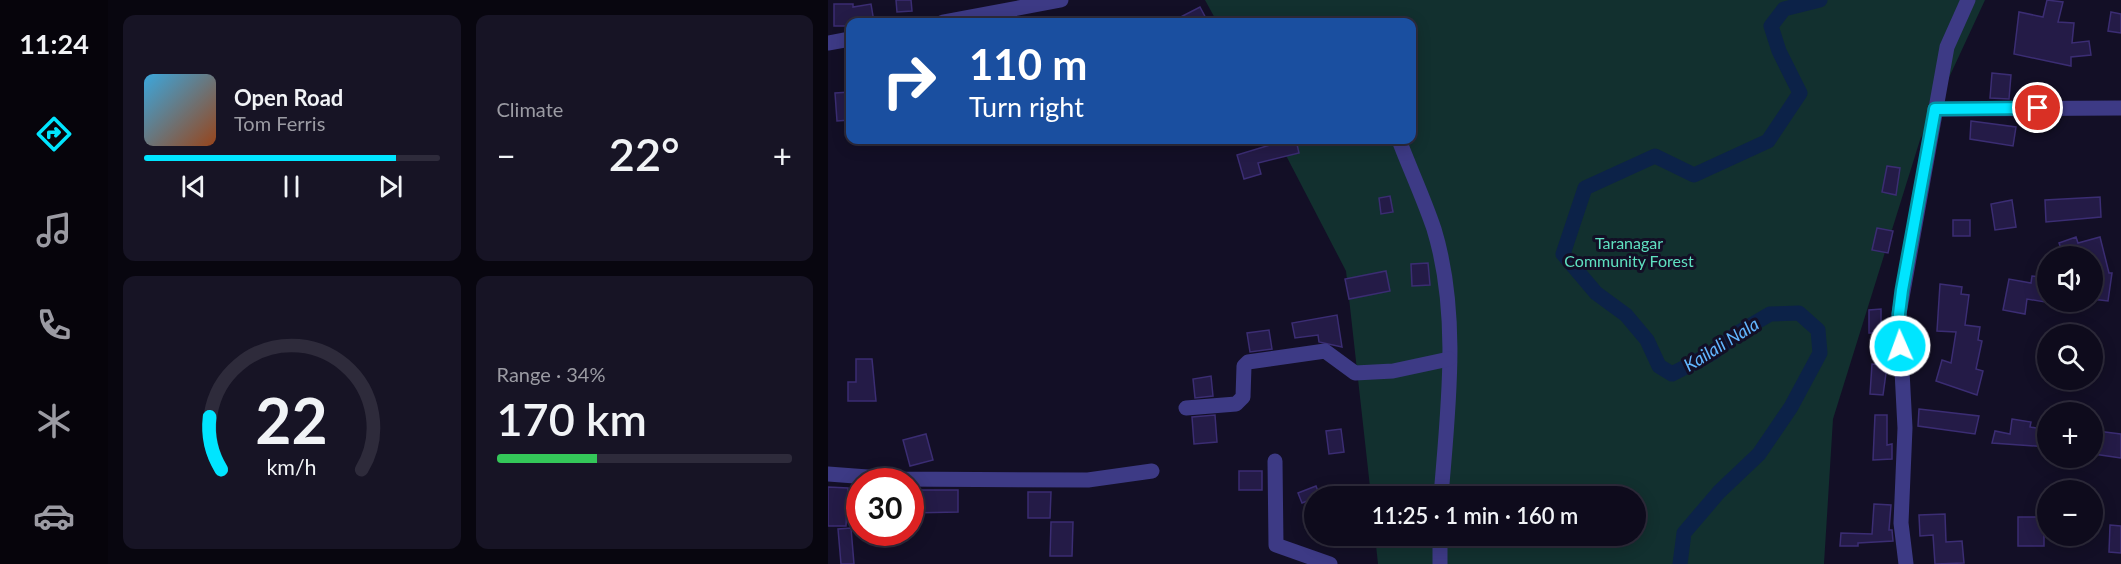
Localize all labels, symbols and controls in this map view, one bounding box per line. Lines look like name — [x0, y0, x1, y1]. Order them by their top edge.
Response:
text: 11:24 — [19, 27, 89, 60]
text: 110 m — [969, 39, 1087, 89]
icon: right — [870, 42, 948, 120]
pin — [2012, 82, 2063, 133]
text: Open Road — [234, 84, 343, 111]
text: Turn right — [969, 90, 1084, 123]
icon: arrive — [2021, 91, 2054, 124]
text: Climate — [497, 97, 563, 121]
text: Tom Ferris — [234, 111, 325, 135]
icon: directions — [33, 113, 75, 155]
text: 22° — [609, 127, 680, 181]
text: − — [497, 135, 516, 175]
text: + — [773, 135, 792, 175]
icon: previous — [177, 170, 210, 203]
icon: pause — [275, 170, 308, 203]
icon: next — [374, 170, 407, 203]
icon: music — [33, 209, 75, 251]
park label: Taranagar Community Forest — [1564, 233, 1694, 270]
map controls — [2037, 246, 2103, 546]
button: sound — [2037, 246, 2103, 312]
icon: phone — [33, 304, 75, 346]
water label: Kailali Nala — [1679, 312, 1763, 376]
position arrow — [1868, 314, 1932, 378]
button: search — [2037, 324, 2103, 390]
text: Range · 34% — [497, 362, 605, 386]
text: 22 — [256, 382, 328, 457]
text: 170 km — [497, 392, 647, 446]
icon: climate — [33, 400, 75, 442]
button: + — [2037, 402, 2103, 468]
text: km/h — [267, 454, 317, 480]
speed limit sign: 30 — [846, 468, 924, 546]
button: − — [2037, 480, 2103, 546]
icon: car — [33, 495, 75, 537]
text: 11:25 · 1 min · 160 m — [1372, 502, 1578, 529]

